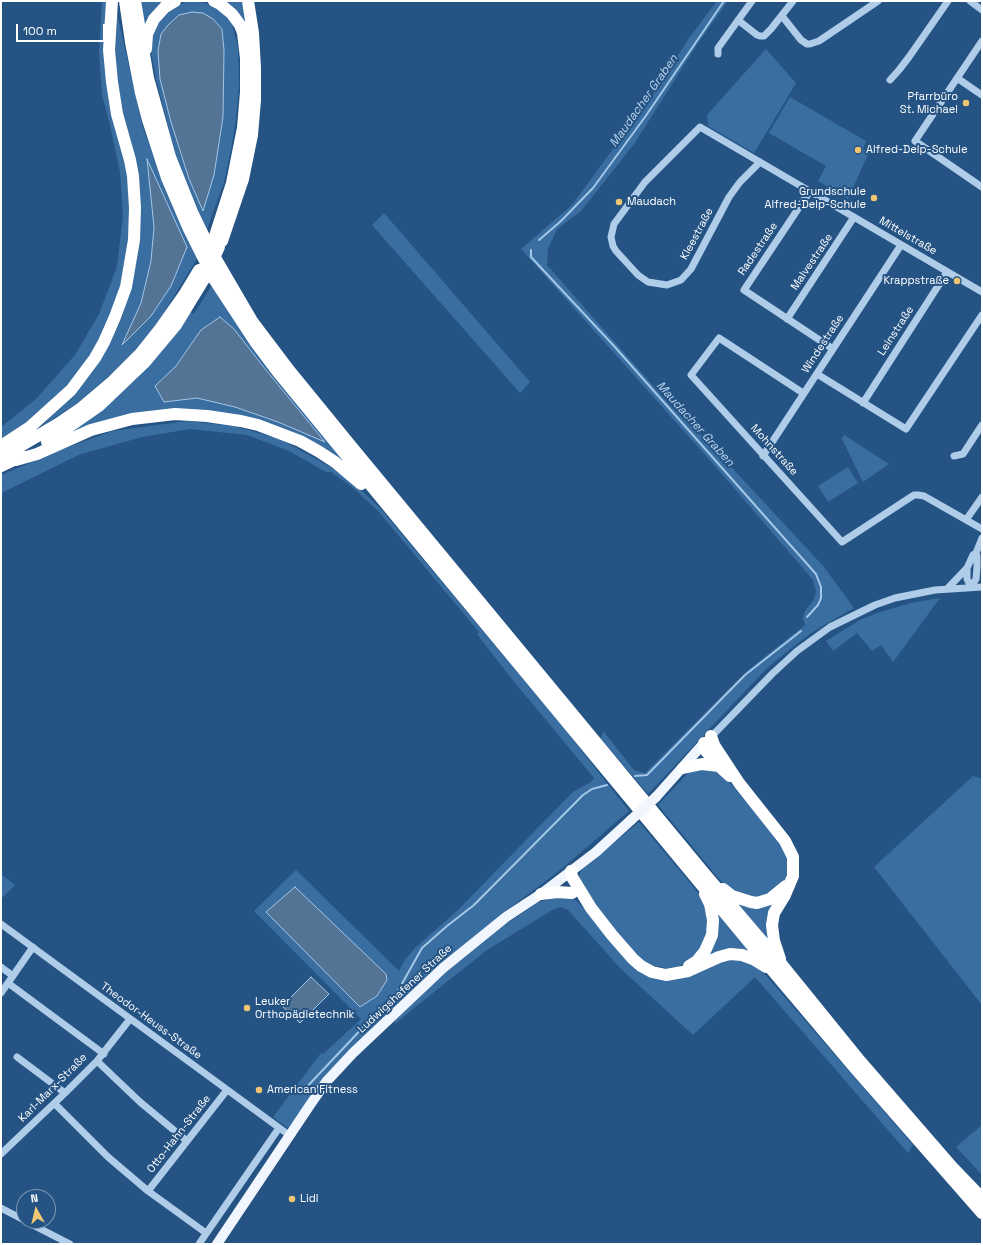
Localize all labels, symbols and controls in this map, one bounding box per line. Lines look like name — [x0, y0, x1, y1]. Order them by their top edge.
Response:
scale bar — [18, 16, 107, 42]
text: 100 m — [23, 23, 57, 39]
water label: Maudacher Graben — [607, 52, 681, 150]
place label: Pfarrbüro St. Michael — [900, 90, 958, 116]
marker: Pfarrbüro St. Michael — [961, 98, 971, 108]
place label: Alfred-Delp-Schule — [866, 143, 968, 157]
marker: Alfred-Delp-Schule — [853, 145, 863, 155]
place label: Grundschule Alfred-Delp-Schule — [764, 185, 866, 211]
marker: Grundschule Alfred-Delp-Schule — [869, 193, 879, 203]
place label: Maudach — [627, 195, 676, 209]
marker: Maudach — [614, 197, 624, 207]
street label: Kleestraße — [678, 206, 716, 262]
street label: Mittelstraße — [877, 214, 939, 258]
street label: Radestraße — [735, 220, 781, 278]
street label: Malvestraße — [788, 231, 836, 293]
place label: Krappstraße — [883, 274, 949, 288]
marker: Krappstraße — [952, 276, 962, 286]
street label: Leinstraße — [875, 304, 917, 358]
street label: Windestraße — [799, 312, 847, 376]
water label: Maudacher Graben — [653, 378, 737, 470]
street label: Mohnstraße — [748, 422, 800, 478]
street label: Ludwigshafener Straße — [355, 942, 455, 1036]
street label: Theodor-Heuss-Straße — [98, 980, 204, 1062]
place label: Leuker Orthopädietechnik — [255, 995, 354, 1021]
marker: Leuker Orthopädietechnik — [242, 1003, 252, 1013]
street label: Karl-Marx-Straße — [16, 1051, 90, 1125]
place label: American Fitness — [267, 1083, 358, 1097]
marker: American Fitness — [254, 1085, 264, 1095]
street label: Otto-Hahn-Straße — [144, 1092, 214, 1176]
north arrow — [16, 1189, 56, 1229]
text: N — [30, 1191, 39, 1206]
place label: Lidl — [300, 1192, 318, 1206]
marker: Lidl — [287, 1194, 297, 1204]

